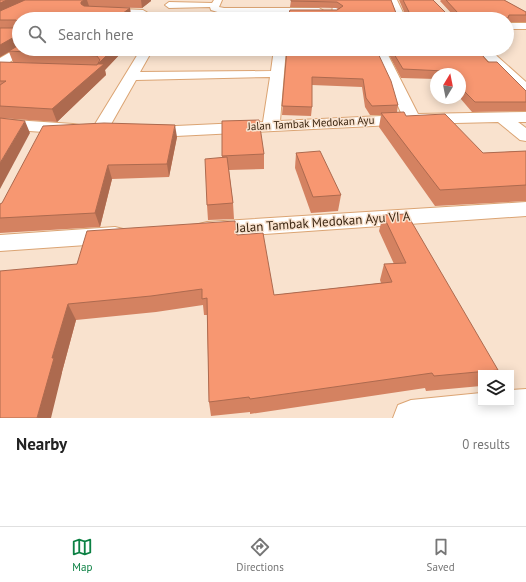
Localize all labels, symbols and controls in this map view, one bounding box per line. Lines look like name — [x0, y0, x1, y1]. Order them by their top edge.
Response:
search box — [12, 12, 514, 56]
icon: search — [26, 23, 48, 45]
text: Search here — [58, 25, 134, 44]
north arrow — [430, 68, 466, 104]
street label: Jalan Tambak Medokan Ayu — [246, 113, 375, 133]
street label: Jalan Tambak Medokan Ayu VI A — [234, 207, 411, 237]
map controls — [478, 370, 514, 406]
button: layers — [478, 370, 514, 406]
text: Nearby — [16, 433, 67, 455]
text: 0 results — [462, 436, 510, 453]
tab: Map — [71, 536, 93, 574]
tab: Directions — [236, 536, 284, 574]
tab: Saved — [427, 536, 455, 574]

